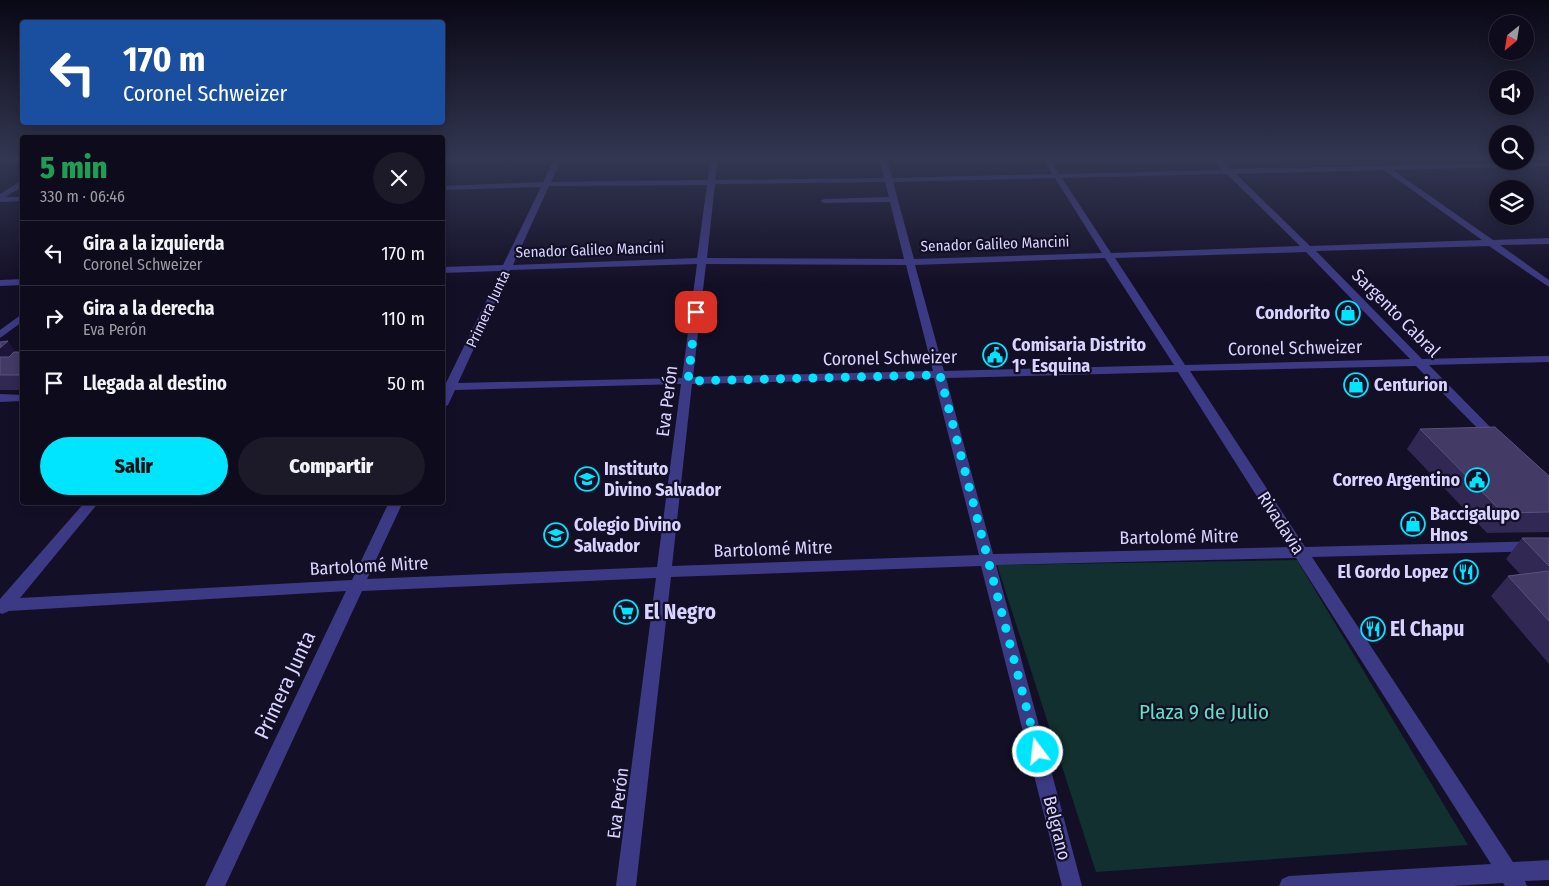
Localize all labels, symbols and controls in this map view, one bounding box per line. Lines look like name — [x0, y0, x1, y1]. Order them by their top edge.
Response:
north arrow — [1489, 15, 1534, 60]
map controls — [1489, 15, 1534, 225]
text: 170 m — [123, 38, 206, 80]
icon: left — [40, 40, 105, 105]
button: sound — [1489, 70, 1534, 115]
text: Coronel Schweizer — [123, 80, 287, 107]
button: search — [1489, 125, 1534, 170]
text: 5 min — [40, 150, 107, 186]
button: close — [373, 152, 425, 204]
button: layers — [1489, 180, 1534, 225]
text: 330 m · 06:46 — [40, 187, 125, 206]
text: Gira a la izquierda — [83, 232, 225, 255]
street label: Senador Galileo Mancini — [920, 232, 1070, 256]
street label: Senador Galileo Mancini — [515, 238, 665, 262]
icon: left — [40, 239, 68, 267]
text: 170 m — [381, 242, 425, 265]
text: Coronel Schweizer — [83, 255, 202, 274]
street label: Sargento Cabral — [1347, 264, 1445, 362]
street label: Primera Junta — [462, 268, 514, 350]
pin — [675, 291, 717, 333]
text: Gira a la derecha — [83, 297, 215, 320]
icon: arrive — [682, 298, 710, 326]
shop icon: Condorito — [1335, 300, 1361, 326]
place label: Condorito — [1256, 302, 1330, 324]
icon: right — [40, 304, 68, 332]
text: 110 m — [381, 307, 425, 330]
text: Eva Perón — [83, 320, 146, 339]
place label: Comisaria Distrito 1° Esquina — [1012, 334, 1147, 377]
street label: Coronel Schweizer — [1228, 336, 1363, 360]
public building icon: Comisaria Distrito 1° Esquina — [982, 342, 1008, 368]
street label: Coronel Schweizer — [823, 346, 958, 370]
street label: Eva Perón — [652, 364, 682, 438]
icon: arrive — [40, 369, 68, 397]
text: Llegada al destino — [83, 372, 227, 395]
text: 50 m — [387, 372, 425, 395]
shop icon: Centurion — [1343, 372, 1369, 398]
place label: Centurion — [1374, 374, 1448, 396]
button: Salir — [40, 437, 228, 495]
button: Compartir — [238, 437, 425, 495]
place label: Instituto Divino Salvador — [604, 458, 722, 501]
school or university icon: Instituto Divino Salvador — [574, 466, 600, 492]
public building icon: Correo Argentino — [1464, 467, 1490, 493]
place label: Correo Argentino — [1333, 469, 1460, 491]
street label: Rivadavia — [1253, 487, 1310, 559]
place label: Baccigalupo Hnos — [1430, 503, 1520, 546]
shop icon: Baccigalupo Hnos — [1400, 511, 1426, 537]
place label: Colegio Divino Salvador — [574, 514, 682, 557]
school or university icon: Colegio Divino Salvador — [543, 522, 569, 548]
street label: Bartolomé Mitre — [1119, 525, 1239, 549]
street label: Bartolomé Mitre — [713, 536, 833, 562]
street label: Bartolomé Mitre — [309, 552, 429, 580]
restaurant icon: El Gordo Lopez — [1453, 559, 1479, 585]
place label: El Gordo Lopez — [1338, 561, 1448, 583]
supermarket icon: El Negro — [613, 599, 639, 625]
place label: El Negro — [644, 599, 716, 625]
restaurant icon: El Chapu — [1360, 616, 1386, 642]
place label: El Chapu — [1390, 616, 1464, 642]
street label: Primera Junta — [249, 627, 321, 743]
park label: Plaza 9 de Julio — [1139, 699, 1269, 725]
position arrow — [1011, 725, 1063, 777]
street label: Eva Perón — [603, 766, 633, 840]
street label: Belgrano — [1038, 794, 1076, 862]

